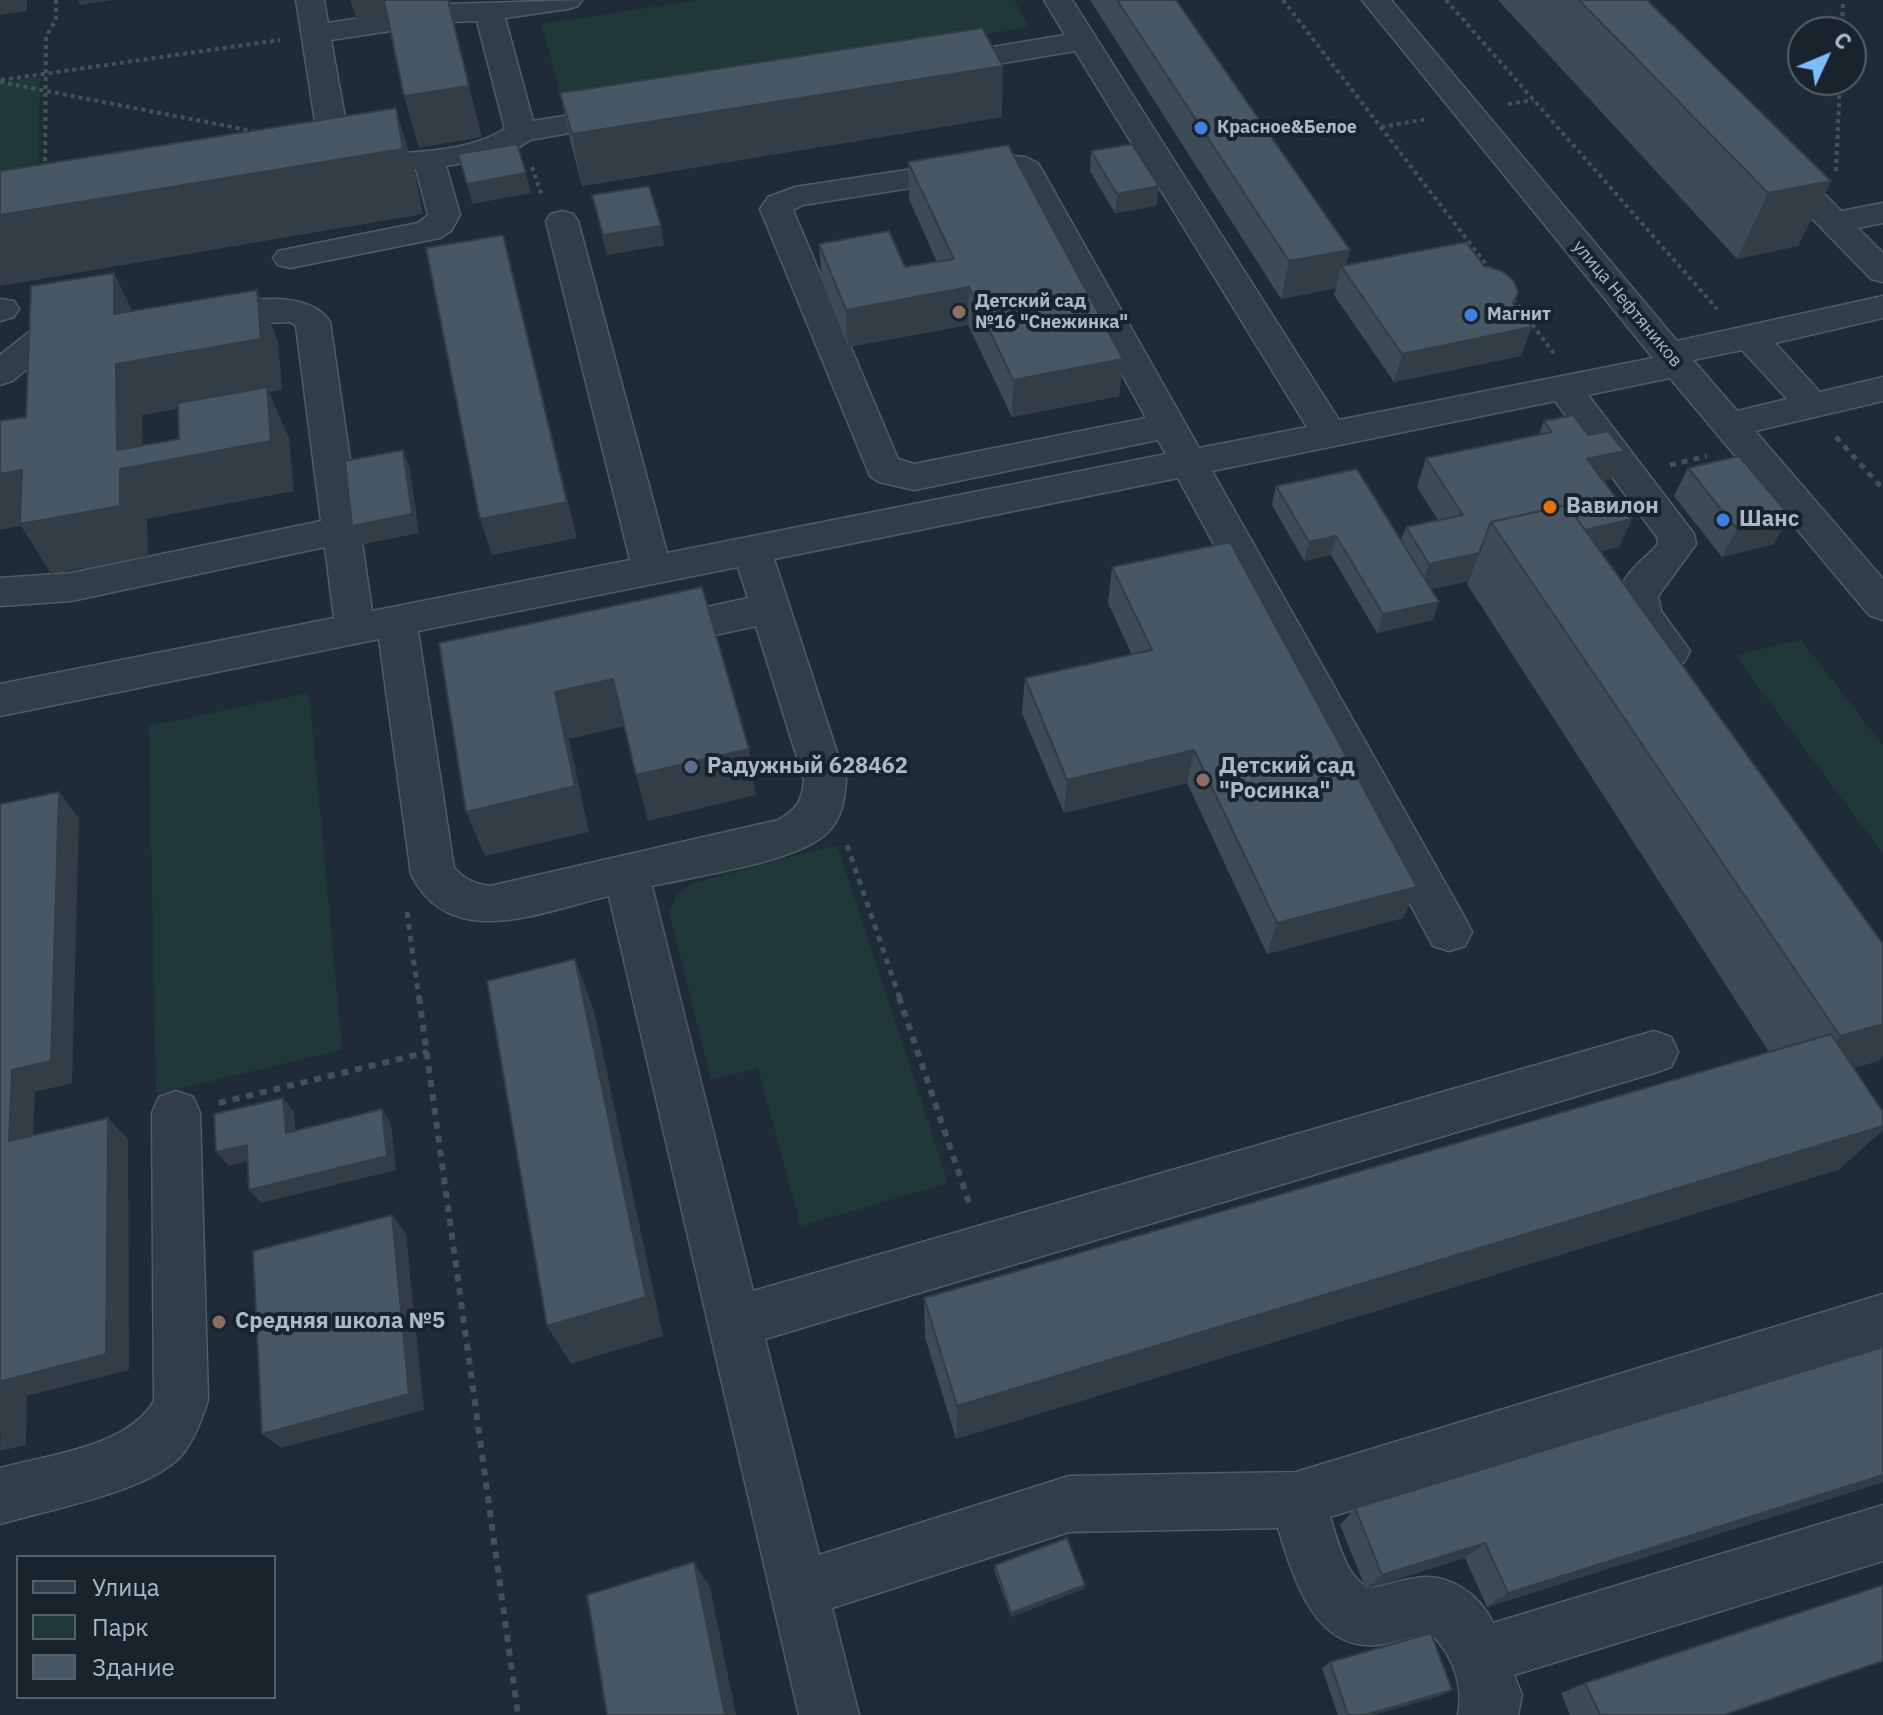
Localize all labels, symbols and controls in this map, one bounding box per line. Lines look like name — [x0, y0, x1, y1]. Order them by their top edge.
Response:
north arrow — [1787, 16, 1867, 96]
text: С — [1828, 25, 1859, 56]
place label: Красное&Белое — [1217, 117, 1357, 139]
marker: Красное&Белое — [1192, 119, 1210, 137]
street label: улица Нефтяников — [1568, 236, 1686, 372]
place label: Детский сад №16 "Снежинка" — [975, 291, 1128, 334]
marker: Детский сад №16 "Снежинка" — [950, 303, 968, 321]
place label: Магнит — [1487, 304, 1551, 326]
marker: Магнит — [1462, 306, 1480, 324]
place label: Вавилон — [1566, 494, 1659, 520]
marker: Вавилон — [1541, 498, 1559, 516]
place label: Шанс — [1739, 507, 1799, 533]
marker: Шанс — [1714, 511, 1732, 529]
place label: Радужный 628462 — [707, 754, 908, 780]
place label: Детский сад "Росинка" — [1219, 754, 1355, 806]
marker: Радужный 628462 — [682, 758, 700, 776]
marker: Детский сад "Росинка" — [1194, 771, 1212, 789]
place label: Средняя школа №5 — [235, 1309, 445, 1335]
marker: Средняя школа №5 — [210, 1313, 228, 1331]
legend — [16, 1555, 276, 1699]
text: Улица — [92, 1571, 160, 1603]
text: Парк — [92, 1611, 149, 1643]
text: Здание — [92, 1651, 175, 1683]

